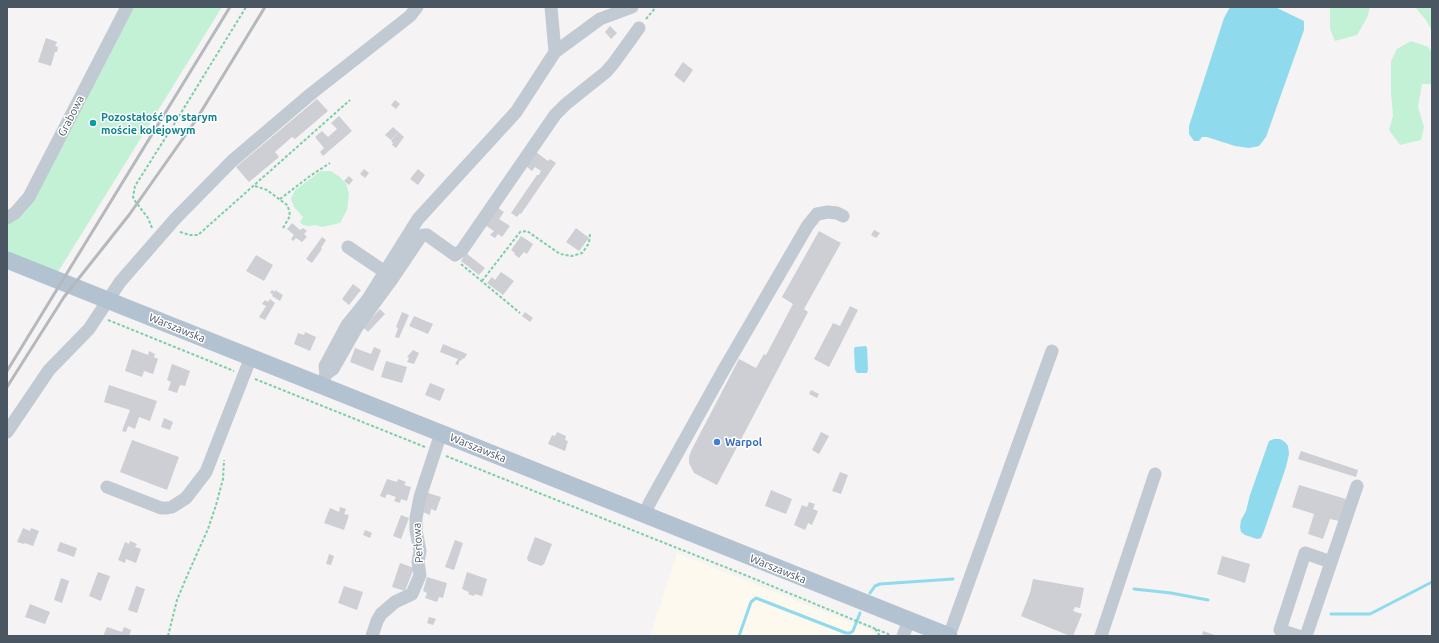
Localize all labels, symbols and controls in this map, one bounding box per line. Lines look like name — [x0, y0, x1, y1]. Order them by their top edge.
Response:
street label: Grabowa — [55, 93, 87, 139]
place label: Pozostałość po starym moście kolejowym — [101, 110, 217, 136]
marker: Pozostałość po starym moście kolejowym — [88, 118, 98, 128]
street label: Warszawska — [147, 311, 207, 345]
street label: Warszawska — [448, 431, 508, 465]
place label: Warpol — [725, 435, 762, 449]
marker: Warpol — [712, 437, 722, 447]
street label: Perłowa — [410, 523, 426, 563]
street label: Warszawska — [748, 552, 808, 586]

